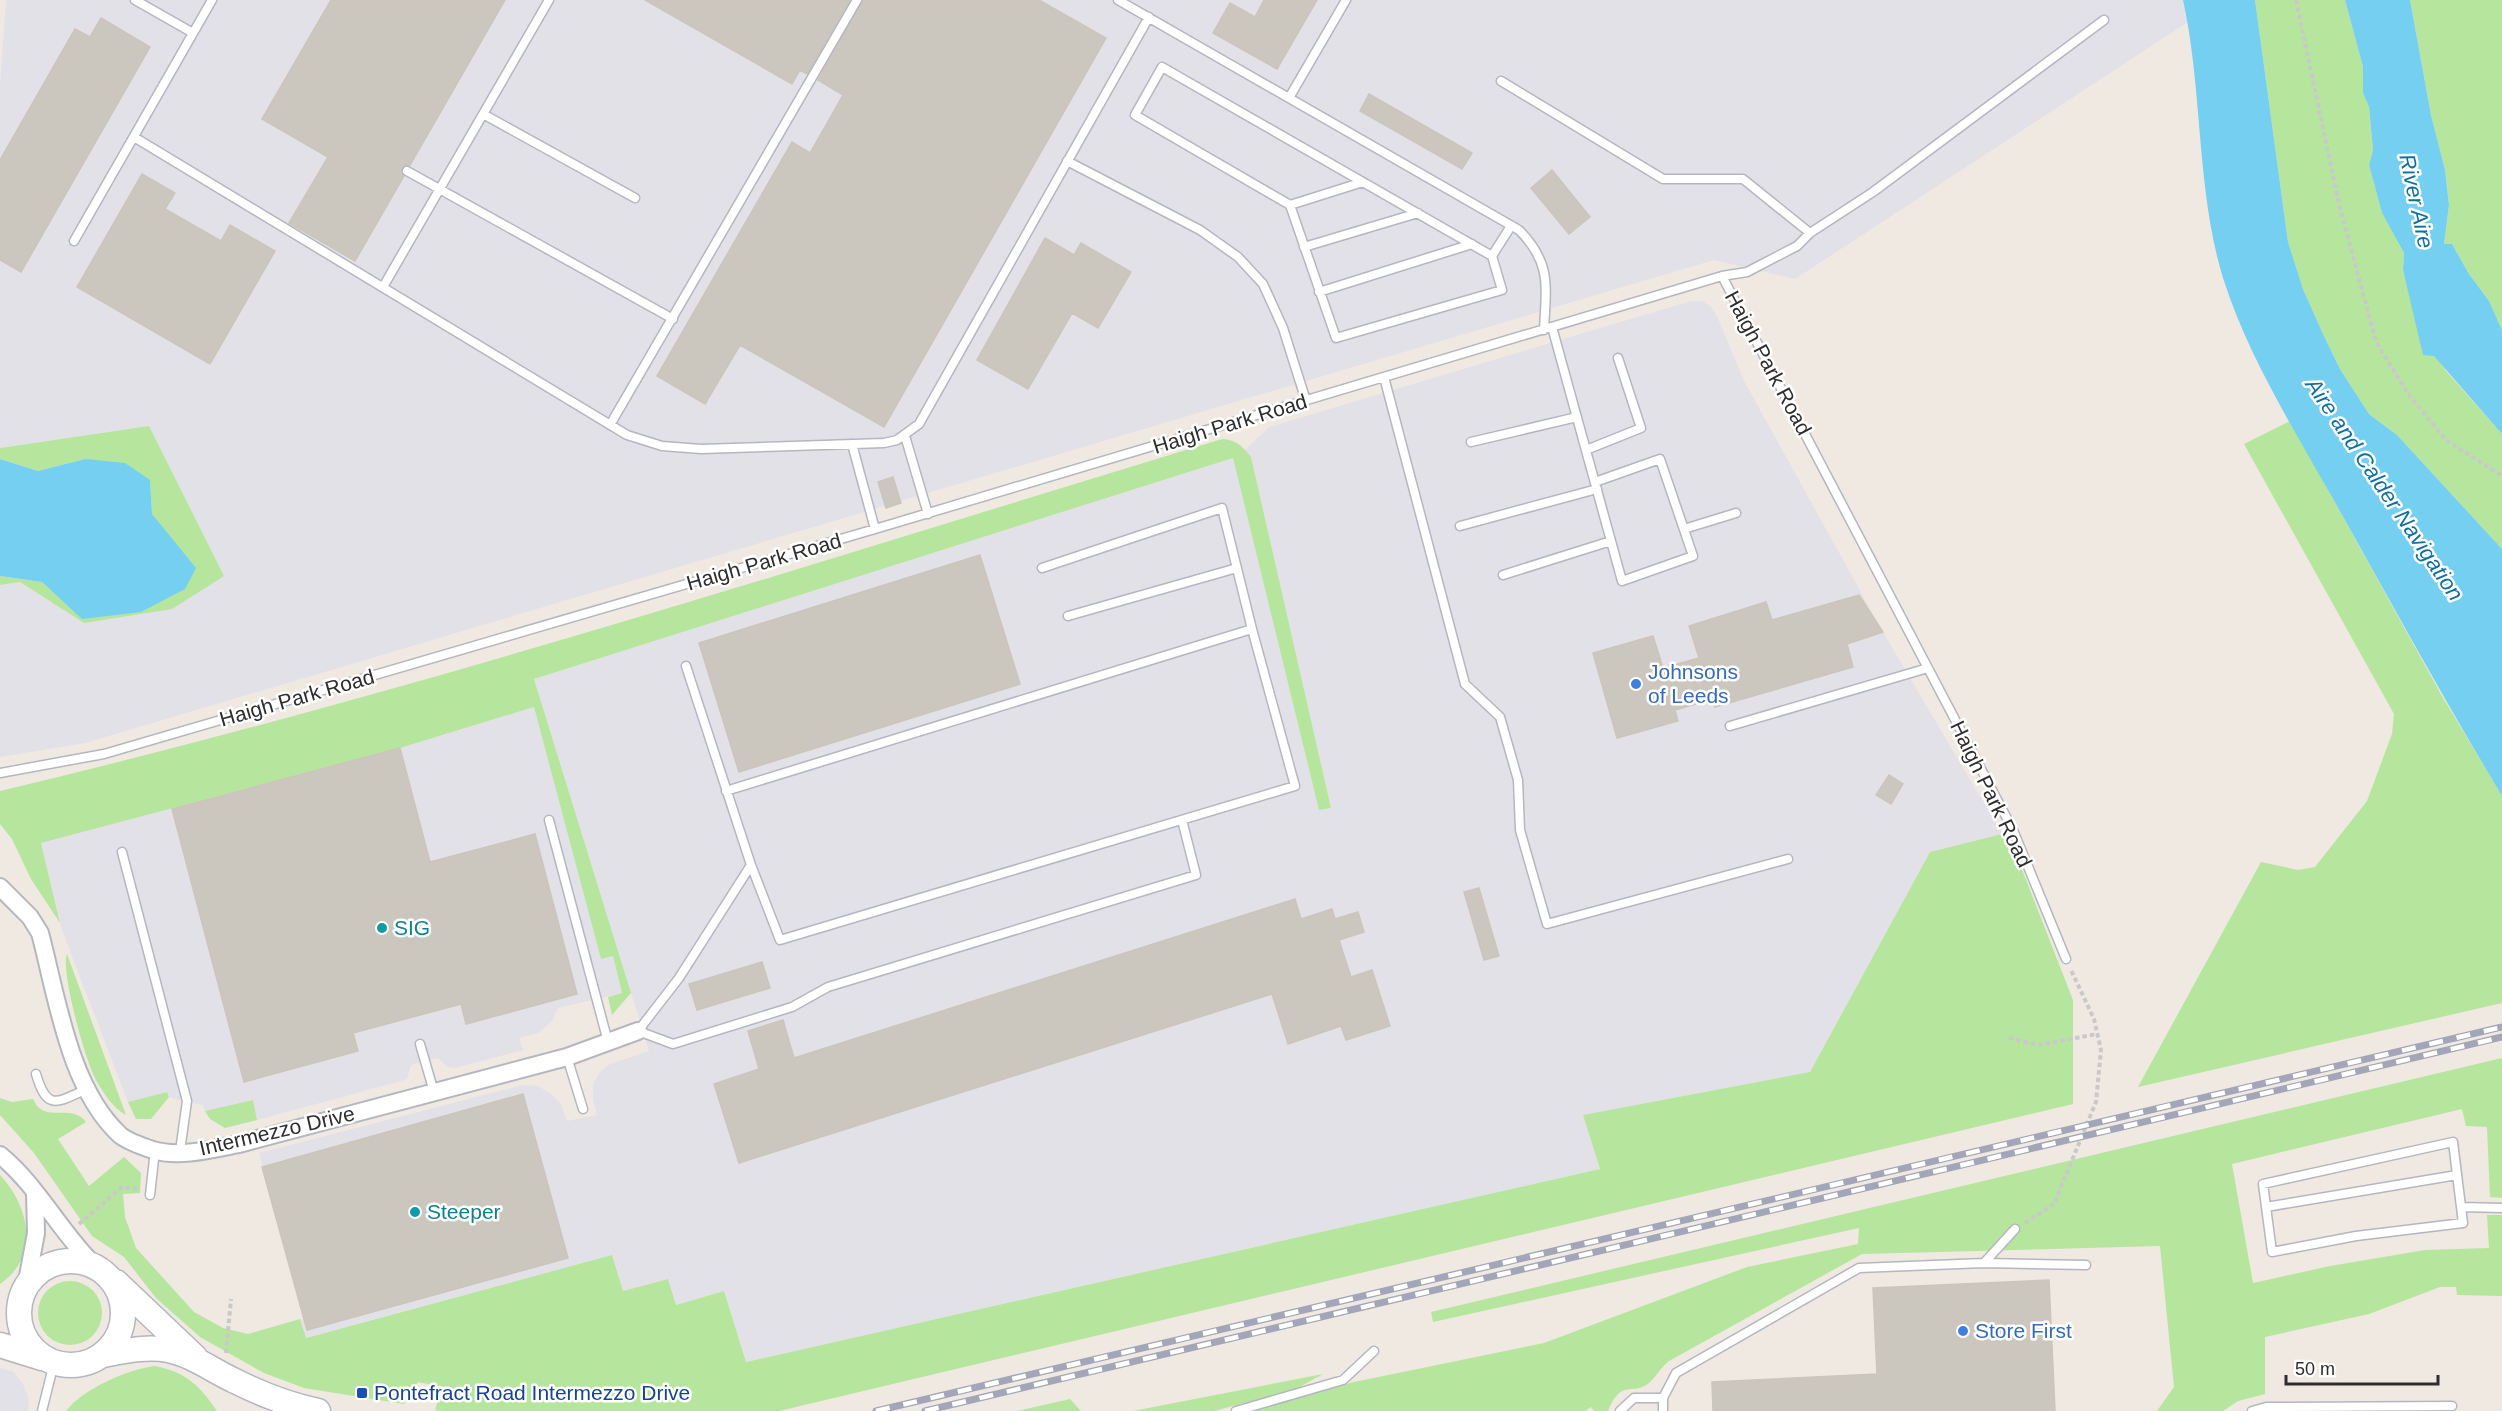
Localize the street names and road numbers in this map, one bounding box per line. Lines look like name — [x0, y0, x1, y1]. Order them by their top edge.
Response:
street label: Haigh Park Road — [1721, 287, 1816, 439]
street label: Haigh Park Road — [1150, 389, 1310, 458]
street label: Haigh Park Road — [684, 528, 844, 595]
street label: Haigh Park Road — [217, 664, 377, 731]
street label: Haigh Park Road — [1946, 717, 2037, 871]
street label: Intermezzo Drive — [197, 1101, 357, 1160]

